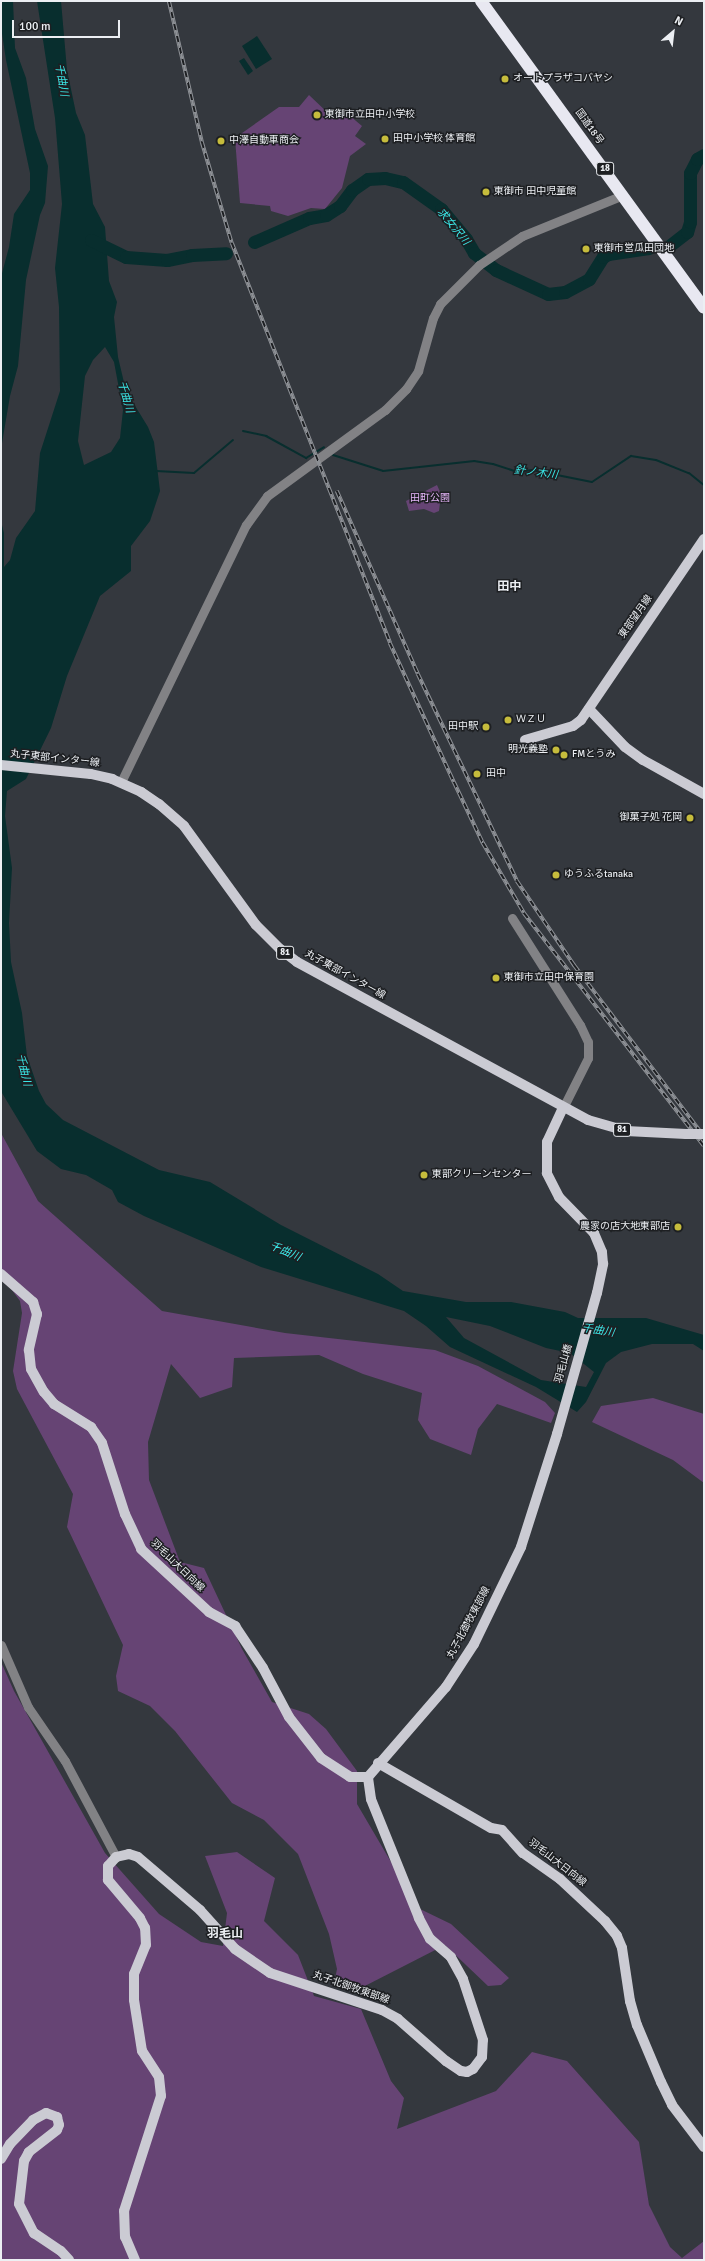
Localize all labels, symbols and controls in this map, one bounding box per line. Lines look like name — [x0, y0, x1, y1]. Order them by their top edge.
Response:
scale bar — [14, 12, 122, 38]
north arrow — [653, 12, 693, 52]
text: N — [672, 13, 685, 28]
text: 100 m — [19, 19, 51, 34]
water label: 千曲川 — [52, 63, 70, 97]
place label: オートプラザコバヤシ — [513, 73, 613, 85]
marker: オートプラザコバヤシ — [500, 74, 510, 84]
street label: 国道18号 — [572, 107, 606, 147]
place label: 東御市立田中小学校 — [325, 109, 415, 121]
marker: 東御市立田中小学校 — [312, 110, 322, 120]
place label: 田中小学校 体育館 — [393, 133, 475, 145]
marker: 田中小学校 体育館 — [380, 134, 390, 144]
place label: 中澤自動車商会 — [229, 135, 299, 147]
marker: 中澤自動車商会 — [216, 136, 226, 146]
road number: 18 — [596, 162, 614, 176]
place label: 東御市 田中児童館 — [494, 186, 576, 198]
marker: 東御市 田中児童館 — [481, 187, 491, 197]
water label: 求女沢川 — [434, 206, 472, 248]
place label: 東御市営瓜田団地 — [594, 243, 674, 255]
marker: 東御市営瓜田団地 — [581, 244, 591, 254]
water label: 千曲川 — [114, 379, 136, 415]
water label: 針ノ木川 — [513, 464, 559, 482]
park label: 田町公園 — [410, 493, 450, 505]
district label: 田中 — [497, 580, 521, 594]
street label: 東部望月線 — [617, 593, 655, 641]
place label: ＷＺＵ — [516, 714, 546, 726]
marker: ＷＺＵ — [503, 715, 513, 725]
place label: 田中駅 — [448, 721, 478, 733]
marker: 田中駅 — [481, 722, 491, 732]
place label: 明光義塾 — [508, 744, 548, 756]
marker: 明光義塾 — [551, 745, 561, 755]
street label: 丸子東部インター線 — [10, 748, 100, 770]
place label: FMとうみ — [572, 749, 615, 761]
marker: FMとうみ — [559, 750, 569, 760]
marker: 田中 — [471, 768, 483, 780]
place label: 田中 — [486, 768, 506, 780]
place label: 御菓子処 花岡 — [620, 812, 682, 824]
marker: 御菓子処 花岡 — [685, 813, 695, 823]
place label: ゆうふるtanaka — [564, 869, 633, 881]
marker: ゆうふるtanaka — [551, 870, 561, 880]
road number: 81 — [276, 946, 294, 960]
street label: 丸子東部インター線 — [303, 948, 387, 1002]
place label: 東御市立田中保育園 — [504, 972, 594, 984]
marker: 東御市立田中保育園 — [491, 973, 501, 983]
water label: 千曲川 — [13, 1052, 33, 1088]
road number: 81 — [613, 1123, 631, 1137]
place label: 東部クリーンセンター — [432, 1169, 532, 1181]
marker: 東部クリーンセンター — [419, 1170, 429, 1180]
place label: 農家の店大地東部店 — [580, 1221, 670, 1233]
marker: 農家の店大地東部店 — [673, 1222, 683, 1232]
water label: 千曲川 — [267, 1240, 303, 1264]
water label: 千曲川 — [581, 1322, 615, 1340]
street label: 羽毛山橋 — [553, 1343, 575, 1385]
street label: 羽毛山大日向線 — [148, 1537, 206, 1595]
street label: 丸子北御牧東部線 — [445, 1585, 493, 1661]
street label: 羽毛山大日向線 — [526, 1837, 588, 1889]
district label: 羽毛山 — [207, 1927, 243, 1941]
street label: 丸子北御牧東部線 — [311, 1969, 391, 2007]

